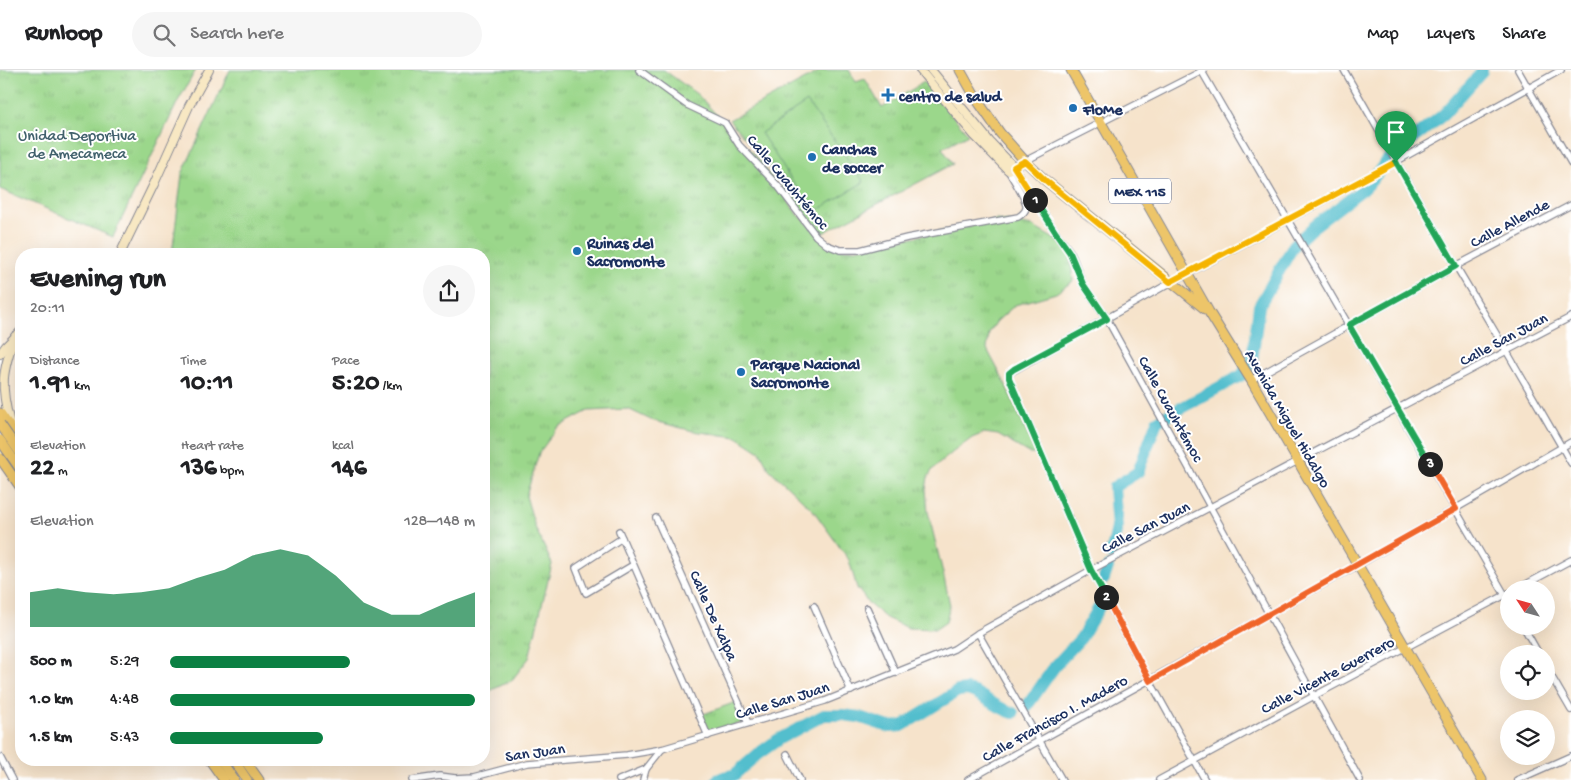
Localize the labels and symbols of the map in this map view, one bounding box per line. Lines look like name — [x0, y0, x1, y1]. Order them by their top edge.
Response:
marker: centro de salud — [881, 88, 895, 102]
place label: centro de salud — [899, 89, 1003, 108]
marker: FloMe — [1067, 102, 1079, 114]
place label: FloMe — [1082, 102, 1123, 121]
pin — [1375, 111, 1417, 162]
park label: Unidad Deportiva de Amecameca — [18, 128, 137, 165]
street label: Calle Cuauhtémoc — [741, 132, 832, 235]
place label: Canchas de soccer — [821, 142, 885, 179]
marker: Canchas de soccer — [806, 151, 818, 163]
road number: MEX 115 — [1109, 178, 1171, 204]
pin: 1 — [1022, 188, 1048, 212]
street label: Calle Allende — [1468, 196, 1554, 254]
place label: Ruinas del Sacromonte — [586, 236, 666, 273]
marker: Ruinas del Sacromonte — [571, 245, 583, 257]
street label: Calle San Juan — [1457, 310, 1552, 372]
street label: Avenida Miguel Hidalgo — [1239, 347, 1333, 492]
street label: Calle Cuauhtémoc — [1132, 354, 1206, 466]
place label: Parque Nacional Sacromonte — [750, 357, 861, 394]
marker: Parque Nacional Sacromonte — [735, 366, 747, 378]
pin: 3 — [1418, 452, 1442, 476]
street label: Calle San Juan — [1099, 498, 1194, 560]
street label: Calle De Xalpa — [683, 568, 741, 666]
north arrow — [1500, 580, 1555, 635]
pin: 2 — [1094, 584, 1118, 610]
street label: Calle Vicente Guerrero — [1259, 634, 1399, 720]
street label: Calle Francisco I. Madero — [980, 672, 1132, 768]
street label: Calle San Juan — [734, 679, 832, 726]
street label: San Juan — [504, 741, 567, 768]

